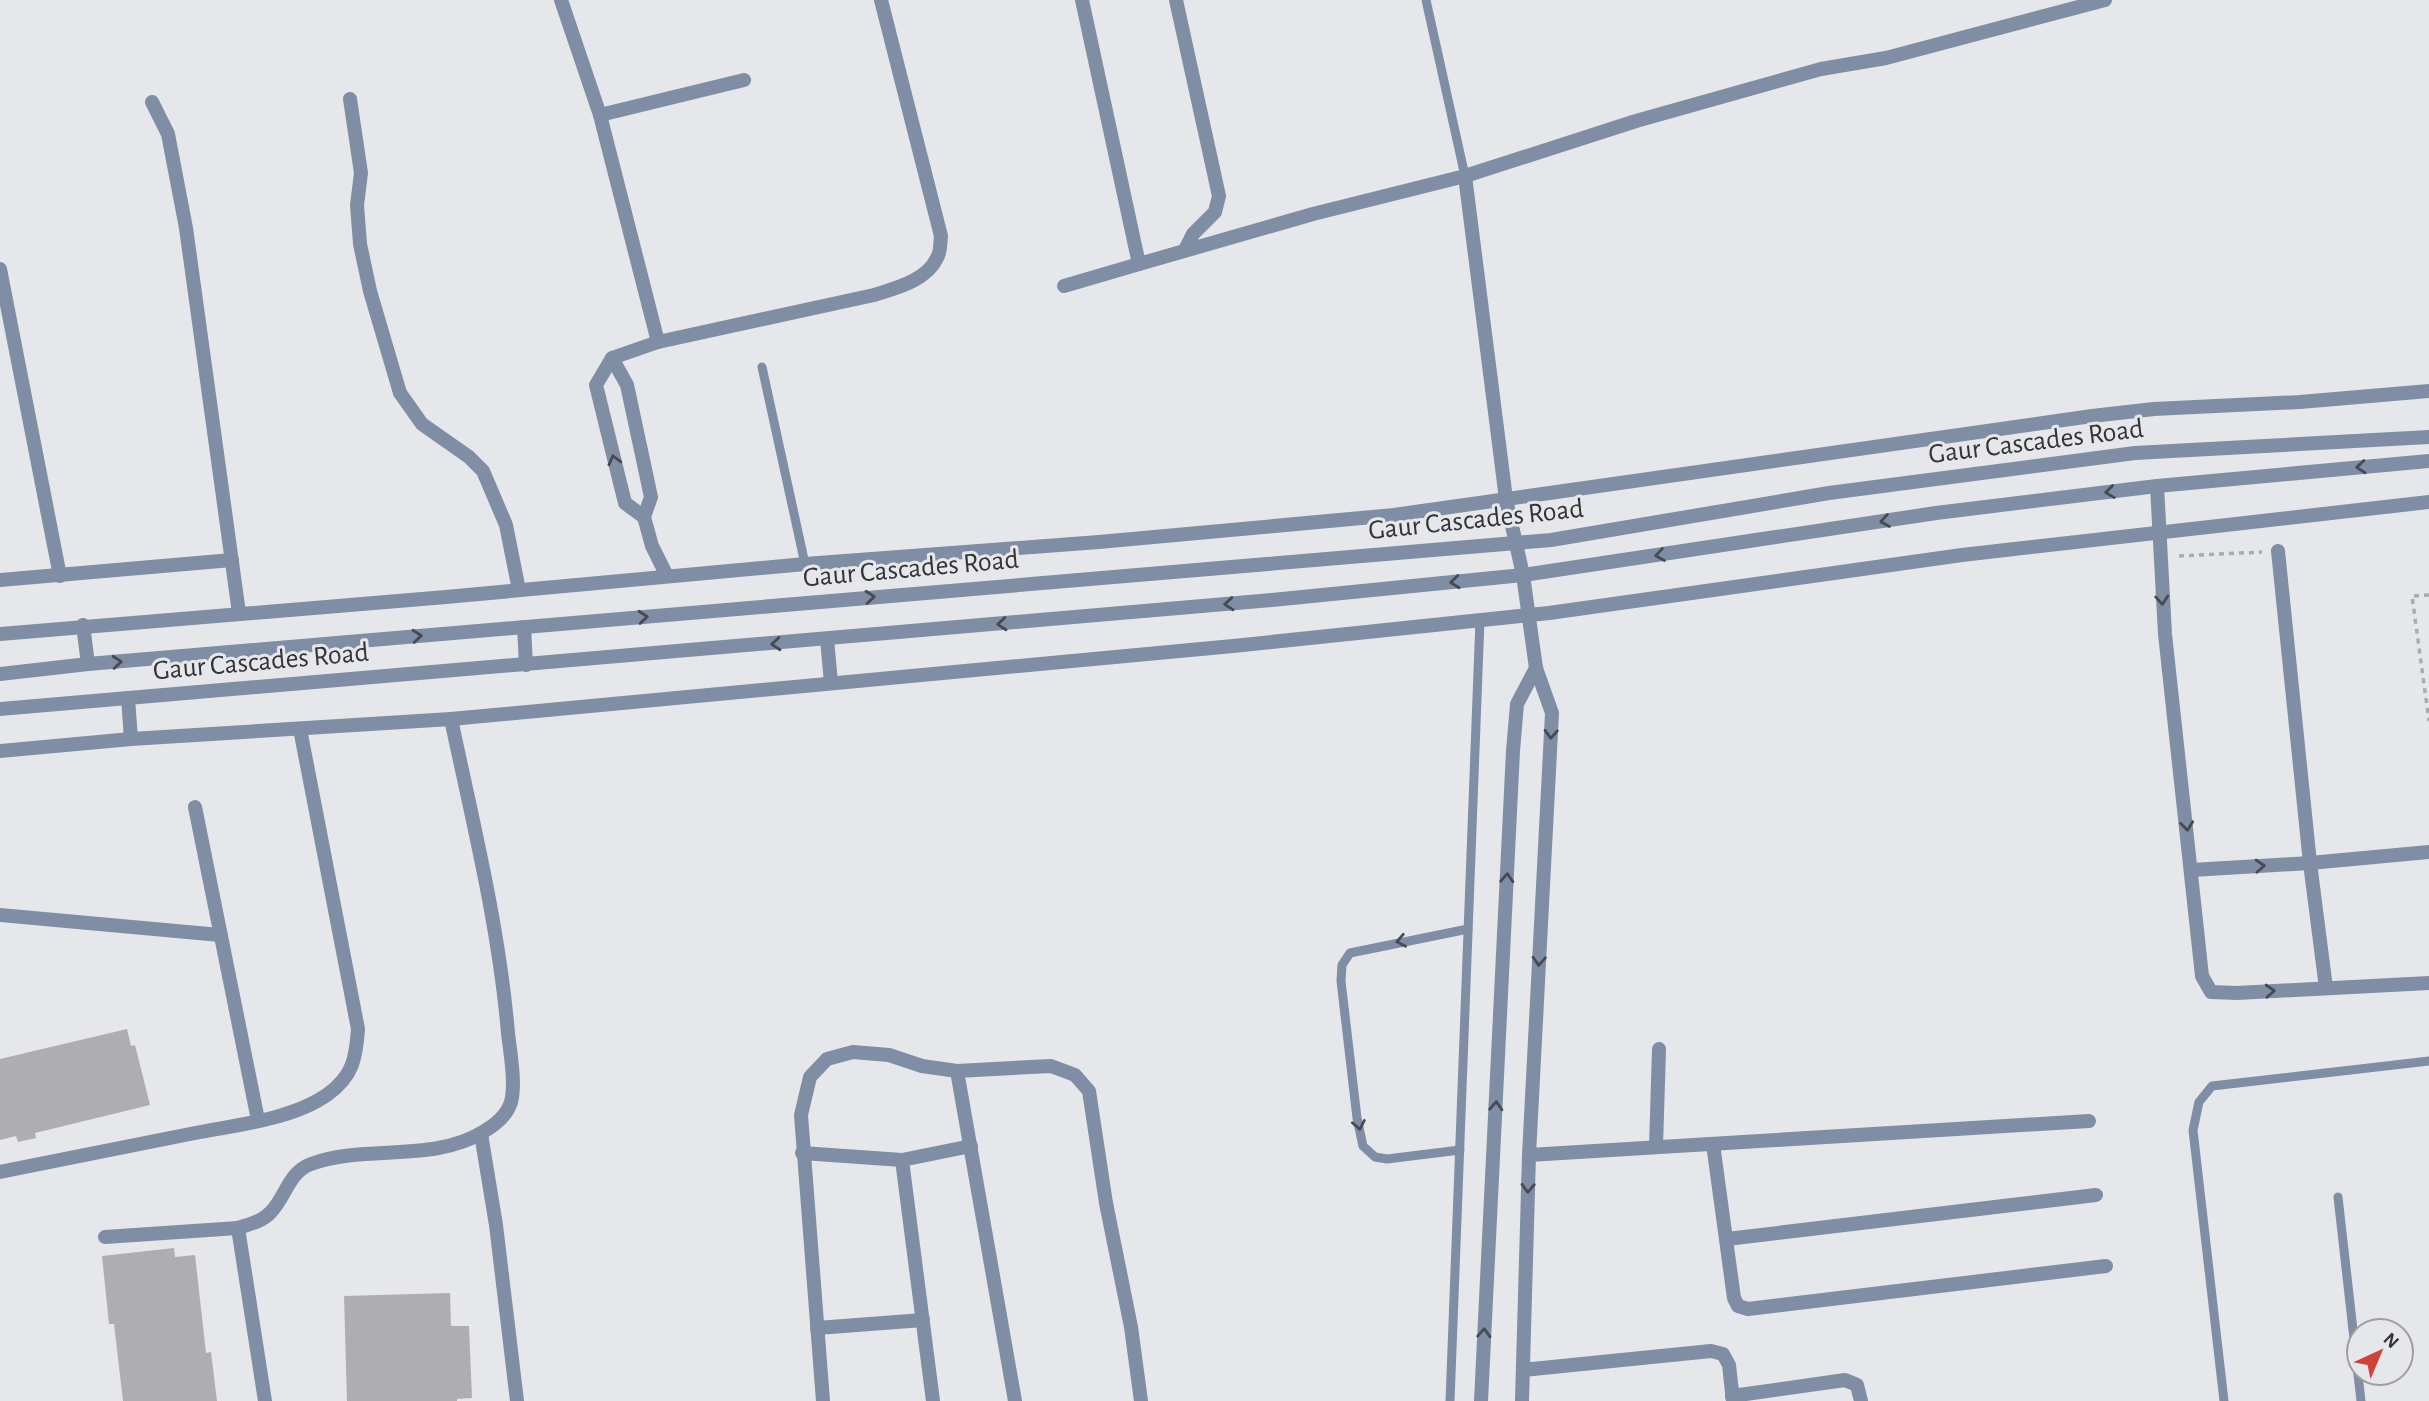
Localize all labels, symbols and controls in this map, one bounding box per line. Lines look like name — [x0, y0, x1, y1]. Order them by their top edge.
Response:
street label: Gaur Cascades Road — [1927, 415, 2145, 469]
one-way arrow — [608, 454, 622, 466]
one-way arrow — [2355, 459, 2366, 474]
one-way arrow — [2104, 484, 2116, 499]
street label: Gaur Cascades Road — [1367, 495, 1585, 545]
one-way arrow — [1879, 513, 1891, 528]
street label: Gaur Cascades Road — [802, 546, 1020, 592]
one-way arrow — [1654, 547, 1666, 562]
one-way arrow — [1449, 574, 1460, 589]
one-way arrow — [865, 590, 876, 605]
one-way arrow — [2155, 595, 2170, 606]
one-way arrow — [1223, 596, 1234, 611]
one-way arrow — [638, 610, 649, 625]
one-way arrow — [996, 616, 1007, 631]
one-way arrow — [411, 629, 422, 644]
one-way arrow — [770, 636, 781, 651]
street label: Gaur Cascades Road — [152, 639, 370, 685]
one-way arrow — [111, 655, 122, 670]
one-way arrow — [1543, 729, 1558, 740]
one-way arrow — [2180, 820, 2195, 832]
one-way arrow — [2255, 859, 2266, 874]
one-way arrow — [1499, 873, 1514, 884]
one-way arrow — [1395, 933, 1407, 948]
one-way arrow — [1531, 956, 1546, 967]
one-way arrow — [2265, 984, 2276, 999]
one-way arrow — [1488, 1100, 1503, 1111]
one-way arrow — [1351, 1119, 1366, 1131]
one-way arrow — [1520, 1184, 1536, 1194]
north arrow — [2345, 1317, 2415, 1387]
one-way arrow — [1477, 1327, 1492, 1338]
text: N — [2379, 1329, 2402, 1352]

